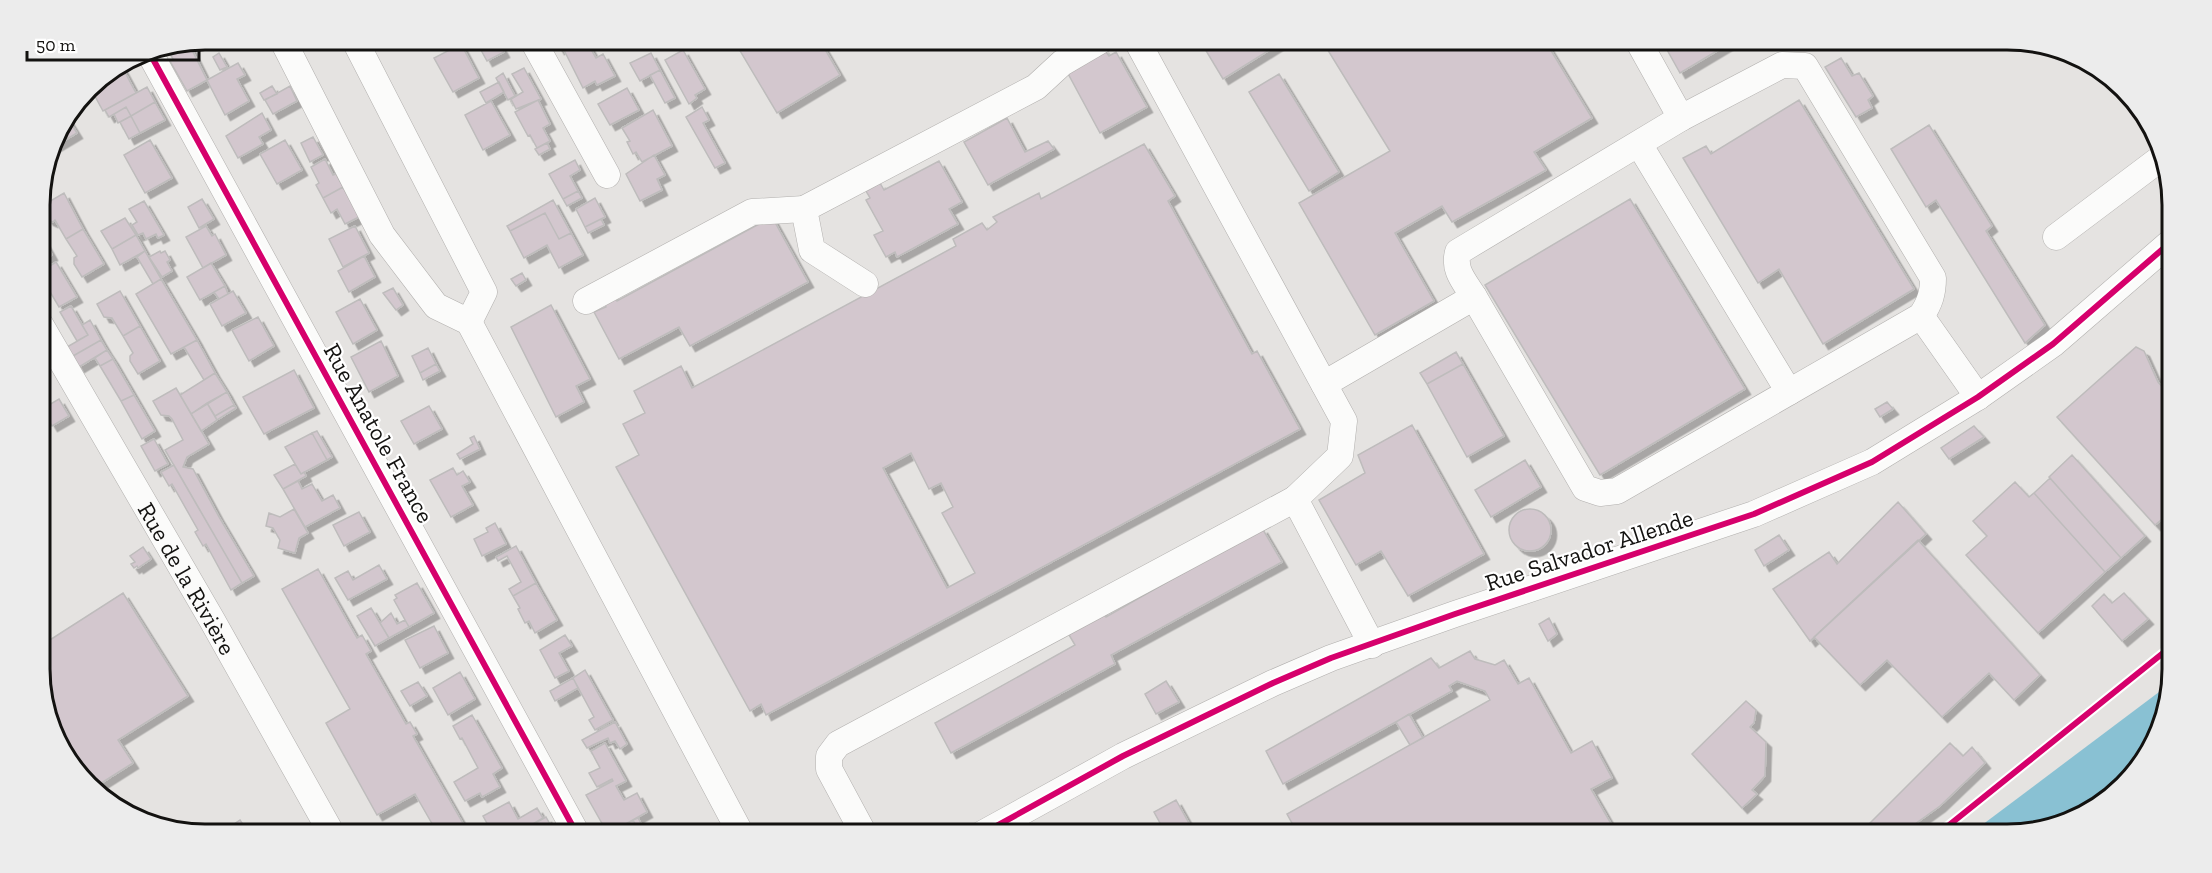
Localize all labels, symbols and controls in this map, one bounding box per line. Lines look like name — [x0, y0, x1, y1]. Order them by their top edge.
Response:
scale bar — [27, 24, 200, 62]
text: 50 m — [36, 34, 76, 56]
street label: Rue Anatole France — [318, 338, 440, 528]
street label: Rue de la Rivière — [132, 497, 243, 660]
street label: Rue Salvador Allende — [1481, 503, 1697, 597]

